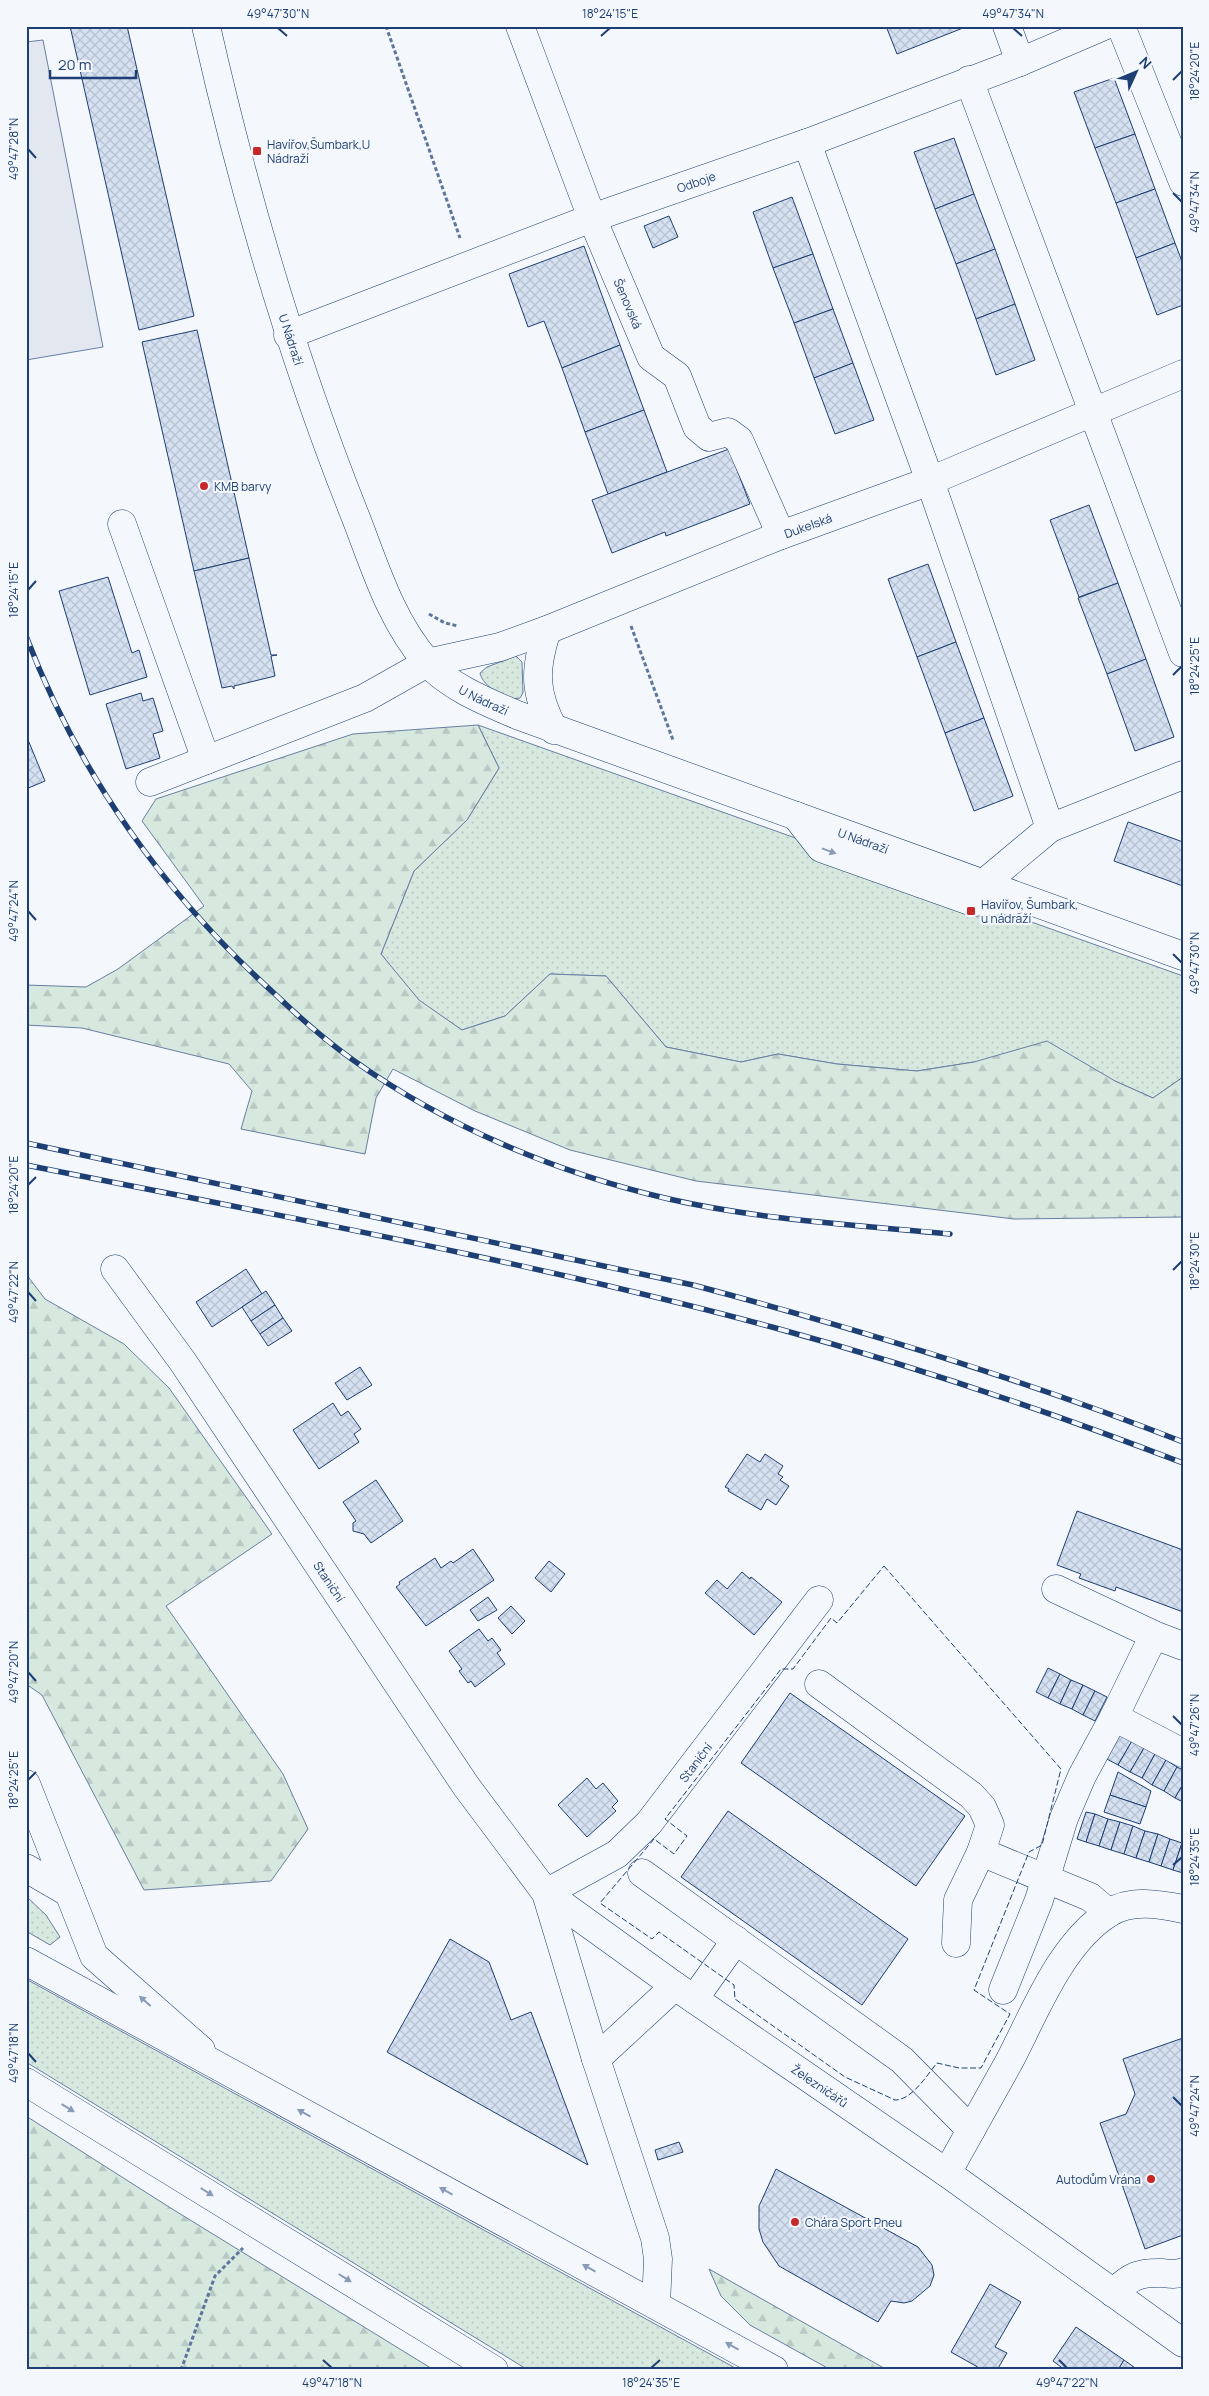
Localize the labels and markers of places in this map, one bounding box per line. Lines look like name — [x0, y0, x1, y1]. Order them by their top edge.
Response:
place label: Havířov,Šumbark,U Nádraží — [267, 136, 370, 167]
marker: Havířov,Šumbark,U Nádraží — [251, 145, 263, 157]
place label: KMB barvy — [214, 478, 272, 495]
marker: KMB barvy — [198, 480, 210, 492]
place label: Havířov, Šumbark, u nádraží — [981, 896, 1078, 927]
marker: Havířov, Šumbark, u nádraží — [965, 905, 977, 917]
place label: Autodům Vrána — [1056, 2171, 1141, 2188]
marker: Autodům Vrána — [1145, 2173, 1157, 2185]
place label: Chára Sport Pneu — [805, 2214, 902, 2231]
marker: Chára Sport Pneu — [789, 2216, 801, 2228]

